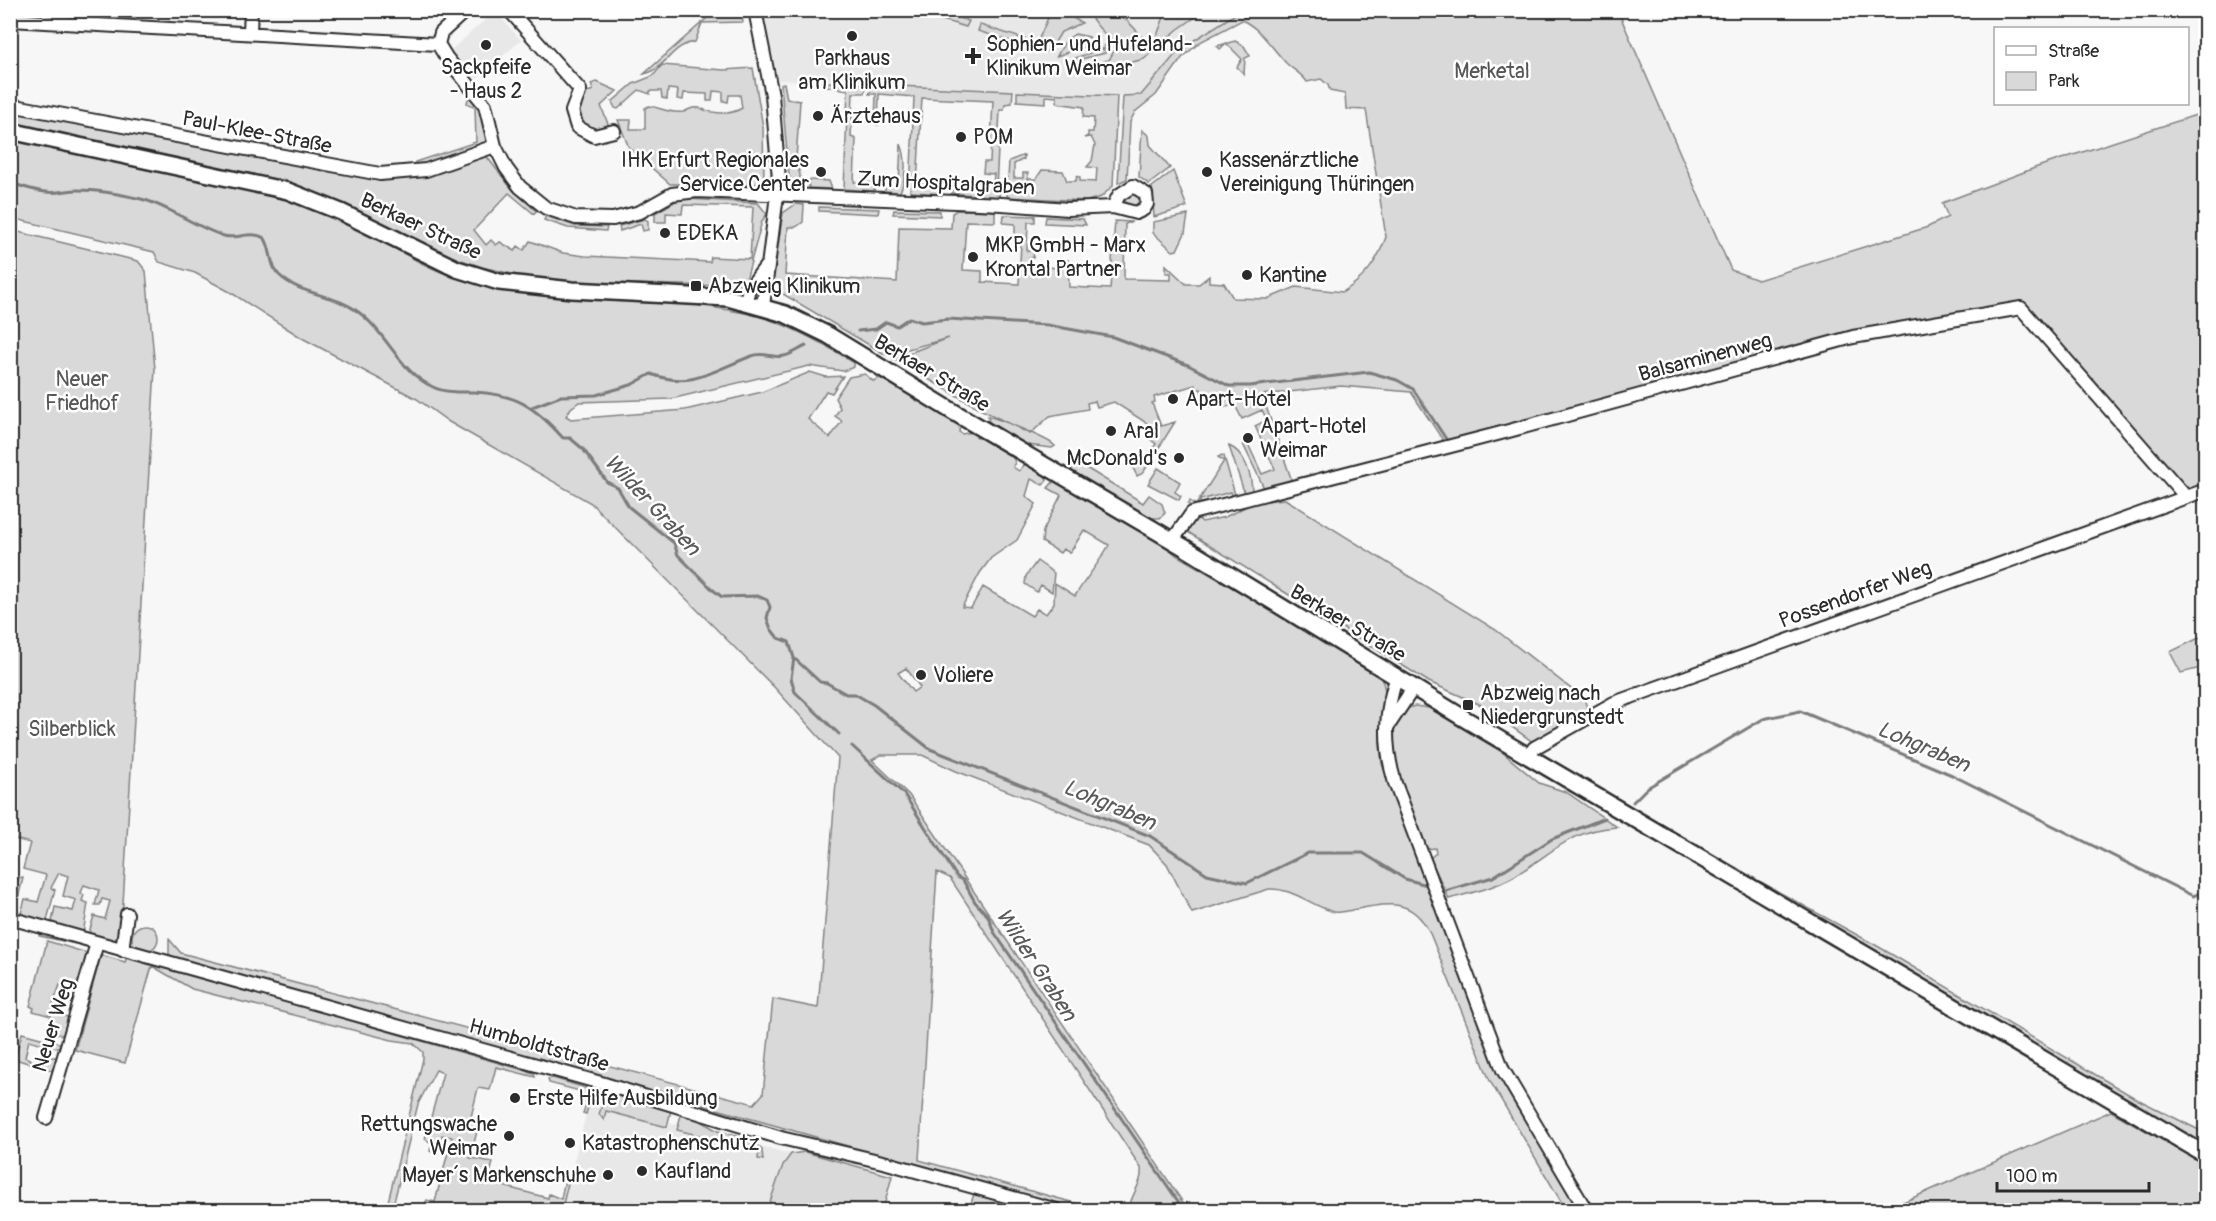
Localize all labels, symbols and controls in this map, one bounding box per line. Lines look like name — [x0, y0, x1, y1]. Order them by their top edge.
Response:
legend — [1994, 27, 2189, 105]
marker: Parkhaus am Klinikum — [845, 29, 859, 43]
place label: Sophien- und Hufeland- Klinikum Weimar — [986, 31, 1193, 82]
marker: Sackpfeife - Haus 2 — [479, 38, 493, 52]
text: Straße — [2048, 40, 2099, 63]
place label: Parkhaus am Klinikum — [798, 45, 906, 96]
marker: Sophien- und Hufeland- Klinikum Weimar — [964, 47, 982, 65]
place label: Sackpfeife - Haus 2 — [441, 54, 532, 105]
park label: Merketal — [1454, 58, 1530, 85]
text: Park — [2048, 70, 2080, 93]
place label: Ärztehaus — [830, 103, 921, 130]
street label: Paul-Klee-Straße — [180, 105, 335, 160]
marker: Ärztehaus — [811, 109, 825, 123]
place label: POM — [973, 124, 1013, 151]
marker: POM — [954, 130, 968, 144]
place label: IHK Erfurt Regionales Service Center — [621, 147, 810, 198]
place label: Kassenärztliche Vereinigung Thüringen — [1219, 147, 1414, 198]
marker: IHK Erfurt Regionales Service Center — [814, 165, 828, 179]
street label: Zum Hospitalgraben — [856, 165, 1036, 202]
marker: Kassenärztliche Vereinigung Thüringen — [1200, 165, 1214, 179]
street label: Berkaer Straße — [356, 187, 486, 267]
place label: EDEKA — [677, 220, 738, 247]
marker: EDEKA — [658, 226, 672, 240]
place label: MKP GmbH - Marx Krontal Partner — [985, 232, 1146, 283]
marker: MKP GmbH - Marx Krontal Partner — [966, 250, 980, 264]
place label: Kantine — [1259, 262, 1327, 289]
marker: Kantine — [1240, 268, 1254, 282]
place label: Abzweig Klinikum — [708, 273, 860, 300]
marker: Abzweig Klinikum — [689, 279, 703, 293]
street label: Balsaminenweg — [1636, 327, 1775, 388]
street label: Berkaer Straße — [869, 328, 995, 419]
park label: Neuer Friedhof — [45, 366, 120, 417]
place label: Apart-Hotel — [1185, 386, 1292, 413]
marker: Apart-Hotel — [1166, 392, 1180, 406]
place label: Apart-Hotel Weimar — [1260, 413, 1367, 464]
place label: Aral — [1123, 418, 1159, 445]
marker: Aral — [1104, 424, 1118, 438]
marker: Apart-Hotel Weimar — [1241, 431, 1255, 445]
place label: McDonald's — [1066, 445, 1168, 472]
water label: Wilder Graben — [598, 448, 707, 562]
marker: McDonald's — [1172, 451, 1186, 465]
street label: Possendorfer Weg — [1775, 554, 1935, 635]
street label: Berkaer Straße — [1285, 578, 1411, 669]
place label: Voliere — [933, 662, 994, 689]
marker: Voliere — [914, 668, 928, 682]
place label: Abzweig nach Niedergrunstedt — [1480, 680, 1624, 731]
marker: Abzweig nach Niedergrunstedt — [1461, 698, 1475, 712]
water label: Lohgraben — [1873, 715, 1975, 779]
park label: Silberblick — [28, 716, 116, 743]
water label: Lohgraben — [1059, 773, 1161, 837]
water label: Wilder Graben — [989, 903, 1084, 1027]
street label: Neuer Weg — [26, 975, 80, 1075]
street label: Humboldtstraße — [466, 1013, 612, 1078]
place label: Erste Hilfe Ausbildung — [527, 1085, 717, 1112]
marker: Erste Hilfe Ausbildung — [508, 1091, 522, 1105]
place label: Rettungswache Weimar — [360, 1111, 498, 1162]
marker: Rettungswache Weimar — [502, 1129, 516, 1143]
place label: Katastrophenschutz — [582, 1130, 760, 1157]
marker: Katastrophenschutz — [563, 1136, 577, 1150]
scale bar — [1997, 1155, 2148, 1193]
place label: Kaufland — [654, 1158, 731, 1185]
place label: Mayer´s Markenschuhe — [402, 1162, 597, 1189]
marker: Kaufland — [635, 1164, 649, 1178]
text: 100 m — [2006, 1165, 2058, 1188]
marker: Mayer´s Markenschuhe — [601, 1168, 615, 1182]

